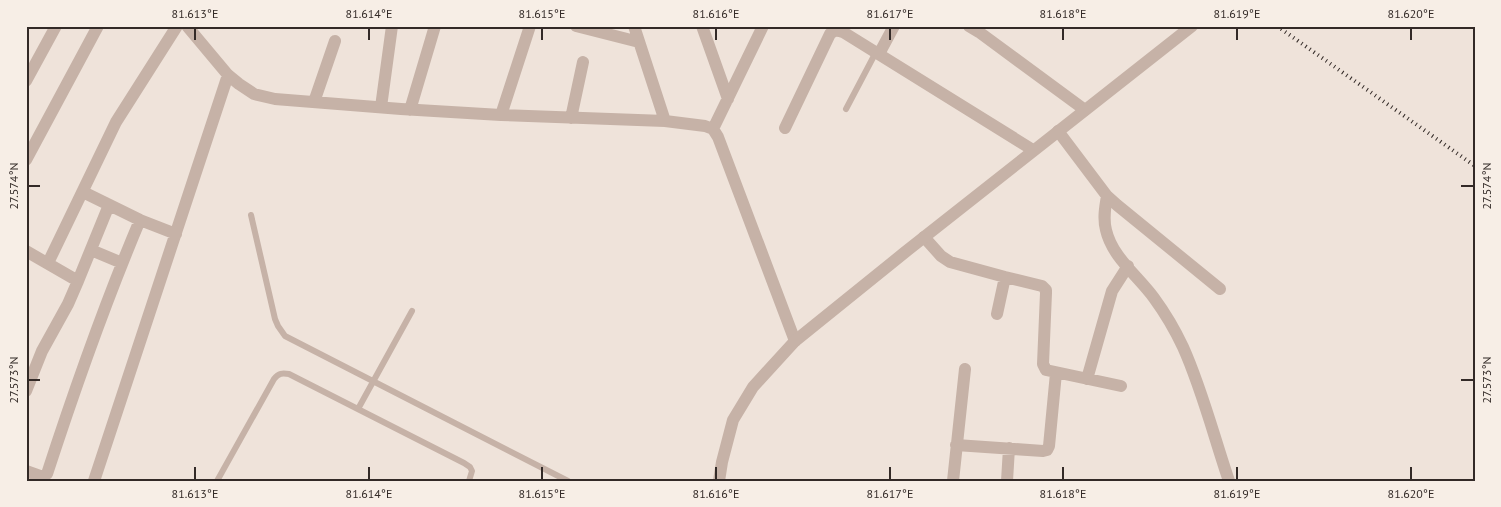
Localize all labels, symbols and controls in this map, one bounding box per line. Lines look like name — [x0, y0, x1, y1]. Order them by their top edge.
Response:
text: 81.613°E — [172, 6, 218, 21]
text: 81.614°E — [346, 6, 392, 21]
text: 81.615°E — [519, 6, 565, 21]
text: 81.616°E — [693, 6, 739, 21]
text: 81.617°E — [867, 6, 913, 21]
text: 81.618°E — [1040, 6, 1086, 21]
text: 81.619°E — [1214, 6, 1260, 21]
text: 81.620°E — [1388, 6, 1434, 21]
text: 27.574°N — [6, 162, 21, 210]
text: 27.574°N — [1479, 162, 1494, 210]
text: 27.573°N — [6, 356, 21, 404]
text: 27.573°N — [1479, 356, 1494, 404]
text: 81.613°E — [172, 486, 218, 501]
text: 81.614°E — [346, 486, 392, 501]
text: 81.615°E — [519, 486, 565, 501]
text: 81.616°E — [693, 486, 739, 501]
text: 81.617°E — [867, 486, 913, 501]
text: 81.618°E — [1040, 486, 1086, 501]
text: 81.619°E — [1214, 486, 1260, 501]
text: 81.620°E — [1388, 486, 1434, 501]

